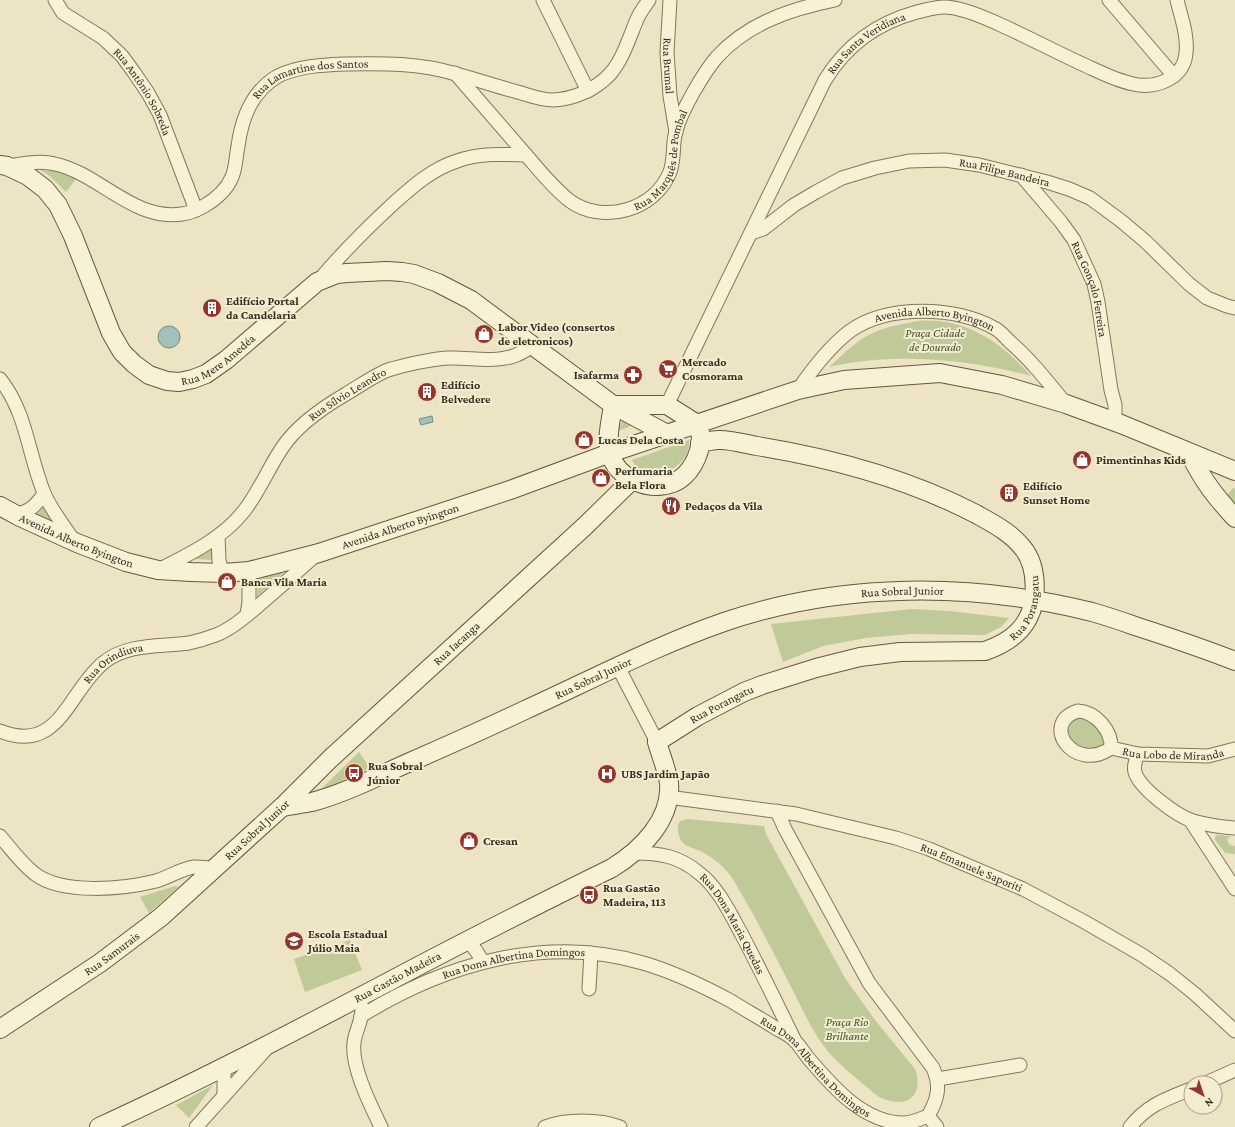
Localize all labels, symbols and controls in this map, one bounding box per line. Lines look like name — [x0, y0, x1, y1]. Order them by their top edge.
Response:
street label: Rua Santa Veridiana — [824, 9, 908, 77]
street label: Rua Brumal — [660, 37, 677, 94]
street label: Rua Antônio Sobreda — [111, 45, 174, 138]
street label: Rua Lamartine dos Santos — [249, 57, 369, 102]
street label: Rua Marquês de Pombal — [631, 107, 690, 213]
street label: Rua Filipe Bandeira — [958, 155, 1052, 190]
street label: Rua Gonçalo Ferreira — [1069, 239, 1110, 338]
place label: Edifício Portal da Candelaria — [226, 294, 299, 322]
building icon: Edifício Portal da Candelaria — [201, 297, 223, 319]
street label: Avenida Alberto Byington — [873, 304, 998, 334]
place label: Labor Video (consertos de eletronicos) — [498, 320, 615, 348]
shop icon: Labor Video (consertos de eletronicos) — [473, 323, 495, 345]
park label: Praça Cidade de Dourado — [905, 326, 965, 354]
street label: Rua Mere Amedéa — [180, 331, 258, 388]
place label: Mercado Cosmorama — [682, 355, 743, 383]
supermarket icon: Mercado Cosmorama — [657, 358, 679, 380]
pharmacy icon: Isafarma — [622, 364, 644, 386]
street label: Rua Sílvio Leandro — [306, 365, 389, 424]
place label: Isafarma — [574, 368, 619, 382]
place label: Edifício Belvedere — [441, 378, 491, 406]
building icon: Edifício Belvedere — [416, 381, 438, 403]
shop icon: Lucas Dela Costa — [573, 429, 595, 451]
place label: Lucas Dela Costa — [598, 433, 684, 447]
shop icon: Pimentinhas Kids — [1071, 449, 1093, 471]
place label: Pimentinhas Kids — [1096, 453, 1186, 467]
place label: Perfumaria Bela Flora — [615, 464, 673, 492]
shop icon: Perfumaria Bela Flora — [590, 467, 612, 489]
place label: Edifício Sunset Home — [1023, 479, 1090, 507]
building icon: Edifício Sunset Home — [998, 482, 1020, 504]
restaurant icon: Pedaços da Vila — [660, 495, 682, 517]
place label: Pedaços da Vila — [685, 499, 763, 513]
street label: Avenida Alberto Byington — [340, 500, 461, 552]
street label: Avenida Alberto Byington — [17, 511, 135, 571]
shop icon: Banca Vila Maria — [216, 571, 238, 593]
street label: Rua Porangatu — [1006, 574, 1042, 644]
place label: Banca Vila Maria — [241, 575, 327, 589]
street label: Rua Sobral Junior — [860, 584, 945, 600]
street label: Rua Iacanga — [430, 618, 483, 668]
street label: Rua Orindiuva — [80, 640, 144, 686]
street label: Rua Sobral Junior — [553, 654, 635, 702]
street label: Rua Porangatu — [687, 682, 756, 727]
street label: Rua Lobo de Miranda — [1121, 744, 1226, 763]
place label: Rua Sobral Júnior — [366, 759, 423, 787]
bus stop icon: Rua Sobral Júnior — [343, 762, 365, 784]
hospital icon: UBS Jardim Japão — [596, 763, 618, 785]
place label: UBS Jardim Japão — [621, 767, 710, 781]
street label: Rua Sobral Junior — [222, 796, 293, 863]
shop icon: Cresan — [458, 830, 480, 852]
place label: Cresan — [483, 834, 518, 848]
street label: Rua Emanuele Saporiti — [919, 840, 1025, 895]
street label: Rua Dona Maria Quedas — [697, 870, 768, 977]
place label: Rua Gastão Madeira, 113 — [603, 881, 666, 909]
bus stop icon: Rua Gastão Madeira, 113 — [578, 884, 600, 906]
place label: Escola Estadual Júlio Maia — [306, 927, 388, 955]
street label: Rua Samurais — [82, 928, 143, 978]
school or university icon: Escola Estadual Júlio Maia — [283, 930, 305, 952]
street label: Rua Dona Albertina Domingos — [440, 945, 586, 982]
street label: Rua Gastão Madeira — [352, 948, 444, 1006]
street label: Rua Dona Albertina Domingos — [758, 1013, 873, 1121]
park label: Praça Rio Brilhante — [826, 1015, 869, 1043]
north arrow — [1183, 1075, 1223, 1115]
text: N — [1202, 1096, 1216, 1110]

